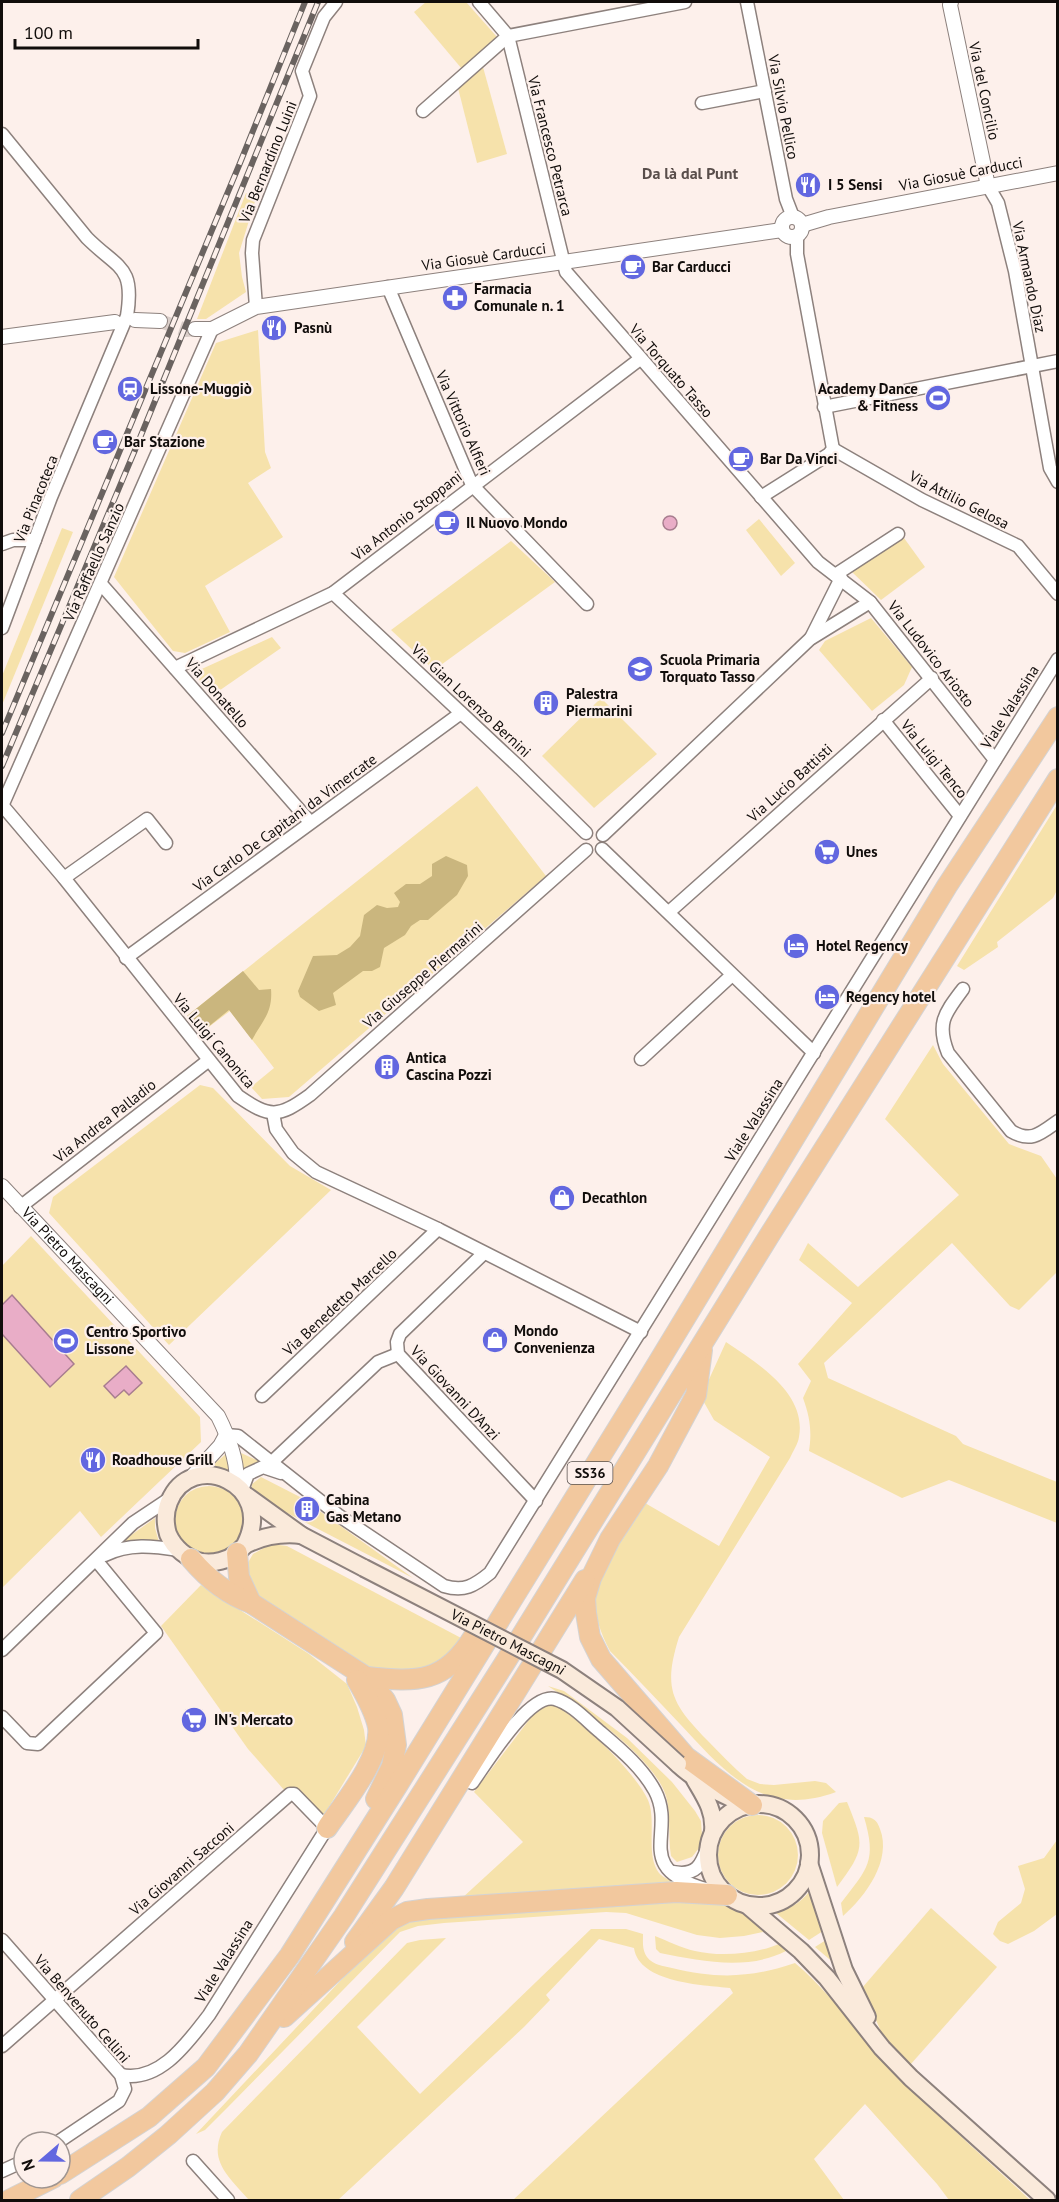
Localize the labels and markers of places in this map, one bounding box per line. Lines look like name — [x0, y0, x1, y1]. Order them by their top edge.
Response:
restaurant icon: I 5 Sensi — [793, 170, 823, 200]
place label: I 5 Sensi — [828, 175, 882, 194]
cafe icon: Bar Carducci — [618, 252, 648, 282]
place label: Bar Carducci — [652, 257, 731, 276]
place label: Farmacia Comunale n. 1 — [474, 279, 565, 315]
pharmacy icon: Farmacia Comunale n. 1 — [440, 283, 470, 313]
restaurant icon: Pasnù — [259, 313, 289, 343]
place label: Pasnù — [294, 318, 332, 337]
station icon: Lissone-Muggiò — [115, 374, 145, 404]
place label: Lissone-Muggiò — [150, 379, 252, 398]
place label: Academy Dance & Fitness — [818, 379, 918, 415]
sports icon: Academy Dance & Fitness — [923, 383, 953, 413]
cafe icon: Bar Stazione — [90, 427, 120, 457]
place label: Bar Stazione — [124, 432, 205, 451]
cafe icon: Bar Da Vinci — [726, 444, 756, 474]
place label: Bar Da Vinci — [760, 449, 838, 468]
cafe icon: Il Nuovo Mondo — [432, 508, 462, 538]
place label: Il Nuovo Mondo — [466, 513, 568, 532]
place label: Scuola Primaria Torquato Tasso — [660, 650, 760, 686]
school or university icon: Scuola Primaria Torquato Tasso — [625, 654, 655, 684]
place label: Palestra Piermarini — [566, 684, 633, 720]
building icon: Palestra Piermarini — [531, 688, 561, 718]
supermarket icon: Unes — [812, 837, 842, 867]
place label: Unes — [846, 842, 878, 861]
hotel icon: Hotel Regency — [781, 931, 811, 961]
place label: Hotel Regency — [816, 936, 909, 955]
hotel icon: Regency hotel — [812, 982, 842, 1012]
place label: Regency hotel — [846, 987, 936, 1006]
place label: Antica Cascina Pozzi — [406, 1048, 492, 1084]
building icon: Antica Cascina Pozzi — [372, 1052, 402, 1082]
shop icon: Decathlon — [547, 1183, 577, 1213]
place label: Decathlon — [582, 1188, 647, 1207]
place label: Mondo Convenienza — [514, 1321, 595, 1357]
place label: Centro Sportivo Lissone — [86, 1322, 186, 1358]
shop icon: Mondo Convenienza — [480, 1325, 510, 1355]
sports icon: Centro Sportivo Lissone — [51, 1326, 81, 1356]
restaurant icon: Roadhouse Grill — [78, 1445, 108, 1475]
place label: Roadhouse Grill — [112, 1450, 214, 1469]
place label: Cabina Gas Metano — [326, 1490, 401, 1526]
building icon: Cabina Gas Metano — [292, 1494, 322, 1524]
supermarket icon: IN's Mercato — [179, 1705, 209, 1735]
place label: IN's Mercato — [214, 1710, 293, 1729]

